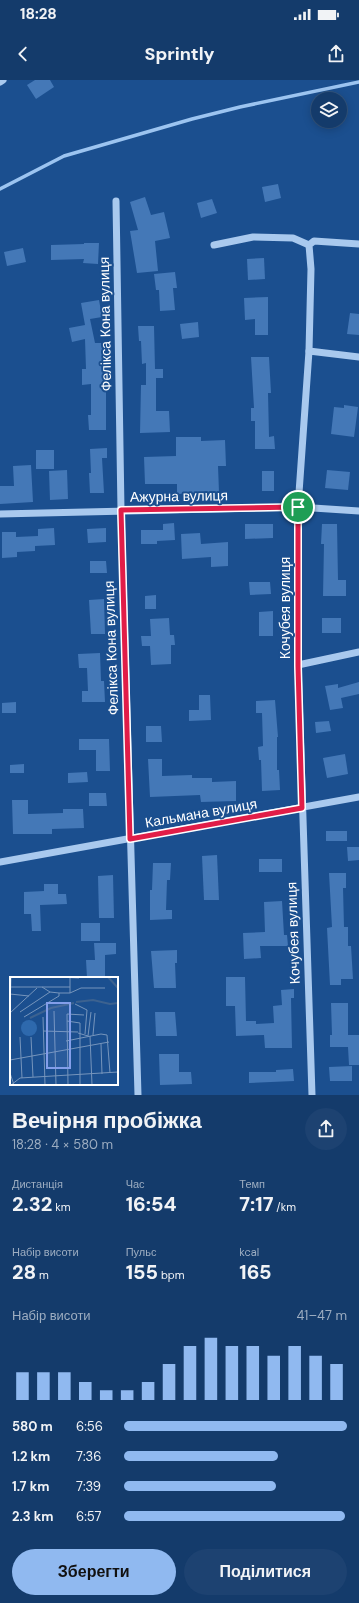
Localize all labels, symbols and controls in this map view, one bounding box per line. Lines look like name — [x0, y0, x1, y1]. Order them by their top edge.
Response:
text: 18:28 — [20, 4, 57, 24]
text: Sprintly — [144, 42, 215, 66]
icon: back — [12, 43, 34, 65]
icon: share — [325, 43, 347, 65]
map controls — [311, 92, 347, 128]
button: layers — [311, 92, 347, 128]
street label: Фелікса Кона вулиця — [95, 257, 115, 391]
street label: Ажурна вулиця — [130, 486, 228, 506]
pin — [281, 490, 315, 524]
icon: arrive — [287, 496, 309, 518]
street label: Кочубея вулиця — [276, 557, 294, 659]
street label: Фелікса Кона вулиця — [100, 580, 122, 716]
street label: Кальмана вулиця — [144, 794, 258, 832]
street label: Кочубея вулиця — [282, 881, 304, 985]
inset map — [10, 977, 118, 1085]
text: Вечірня пробіжка — [12, 1106, 202, 1135]
button: share — [305, 1108, 347, 1150]
text: 18:28 · 4 × 580 m — [12, 1136, 113, 1153]
text: Дистанція — [12, 1177, 63, 1191]
text: Час — [126, 1177, 145, 1191]
text: Темп — [239, 1177, 265, 1191]
text: 2.32 — [12, 1191, 52, 1217]
text: 16:54 — [126, 1191, 177, 1217]
text: 7:17 — [239, 1191, 273, 1217]
text: km — [52, 1200, 71, 1214]
text: /km — [273, 1200, 296, 1214]
text: Набір висоти — [12, 1245, 79, 1259]
text: Пульс — [126, 1245, 156, 1259]
text: kcal — [239, 1245, 259, 1259]
text: 28 — [12, 1259, 36, 1285]
text: 155 — [126, 1259, 158, 1285]
text: 165 — [239, 1259, 271, 1285]
text: m — [36, 1268, 49, 1282]
text: bpm — [158, 1268, 184, 1282]
text: Набір висоти — [12, 1307, 91, 1324]
text: 41–47 m — [296, 1307, 347, 1324]
text: 580 m — [12, 1418, 53, 1435]
text: 6:56 — [76, 1418, 103, 1435]
text: 1.2 km — [12, 1448, 50, 1465]
text: 7:36 — [76, 1448, 101, 1465]
text: 1.7 km — [12, 1478, 49, 1495]
text: 7:39 — [76, 1478, 101, 1495]
text: 2.3 km — [12, 1508, 53, 1525]
text: 6:57 — [76, 1508, 101, 1525]
button: Зберегти — [12, 1549, 176, 1595]
button: Поділитися — [184, 1549, 347, 1595]

